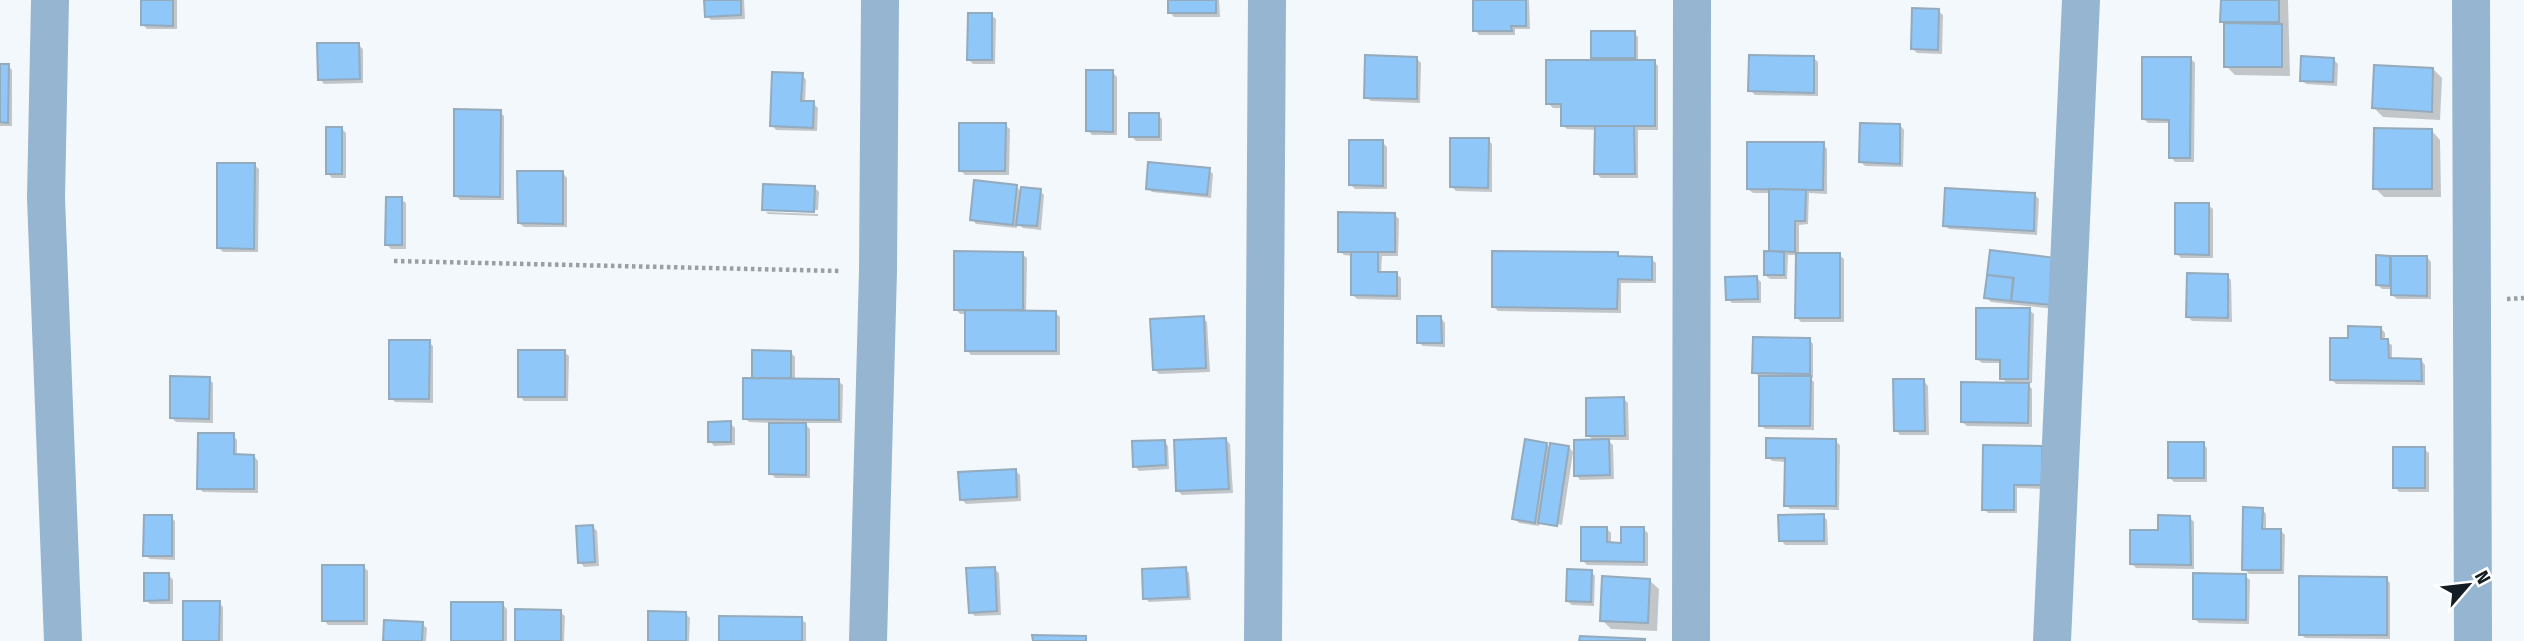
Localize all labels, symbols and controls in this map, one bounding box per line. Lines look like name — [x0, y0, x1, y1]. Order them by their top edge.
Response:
north arrow — [2433, 550, 2503, 620]
text: N — [2470, 567, 2495, 588]

